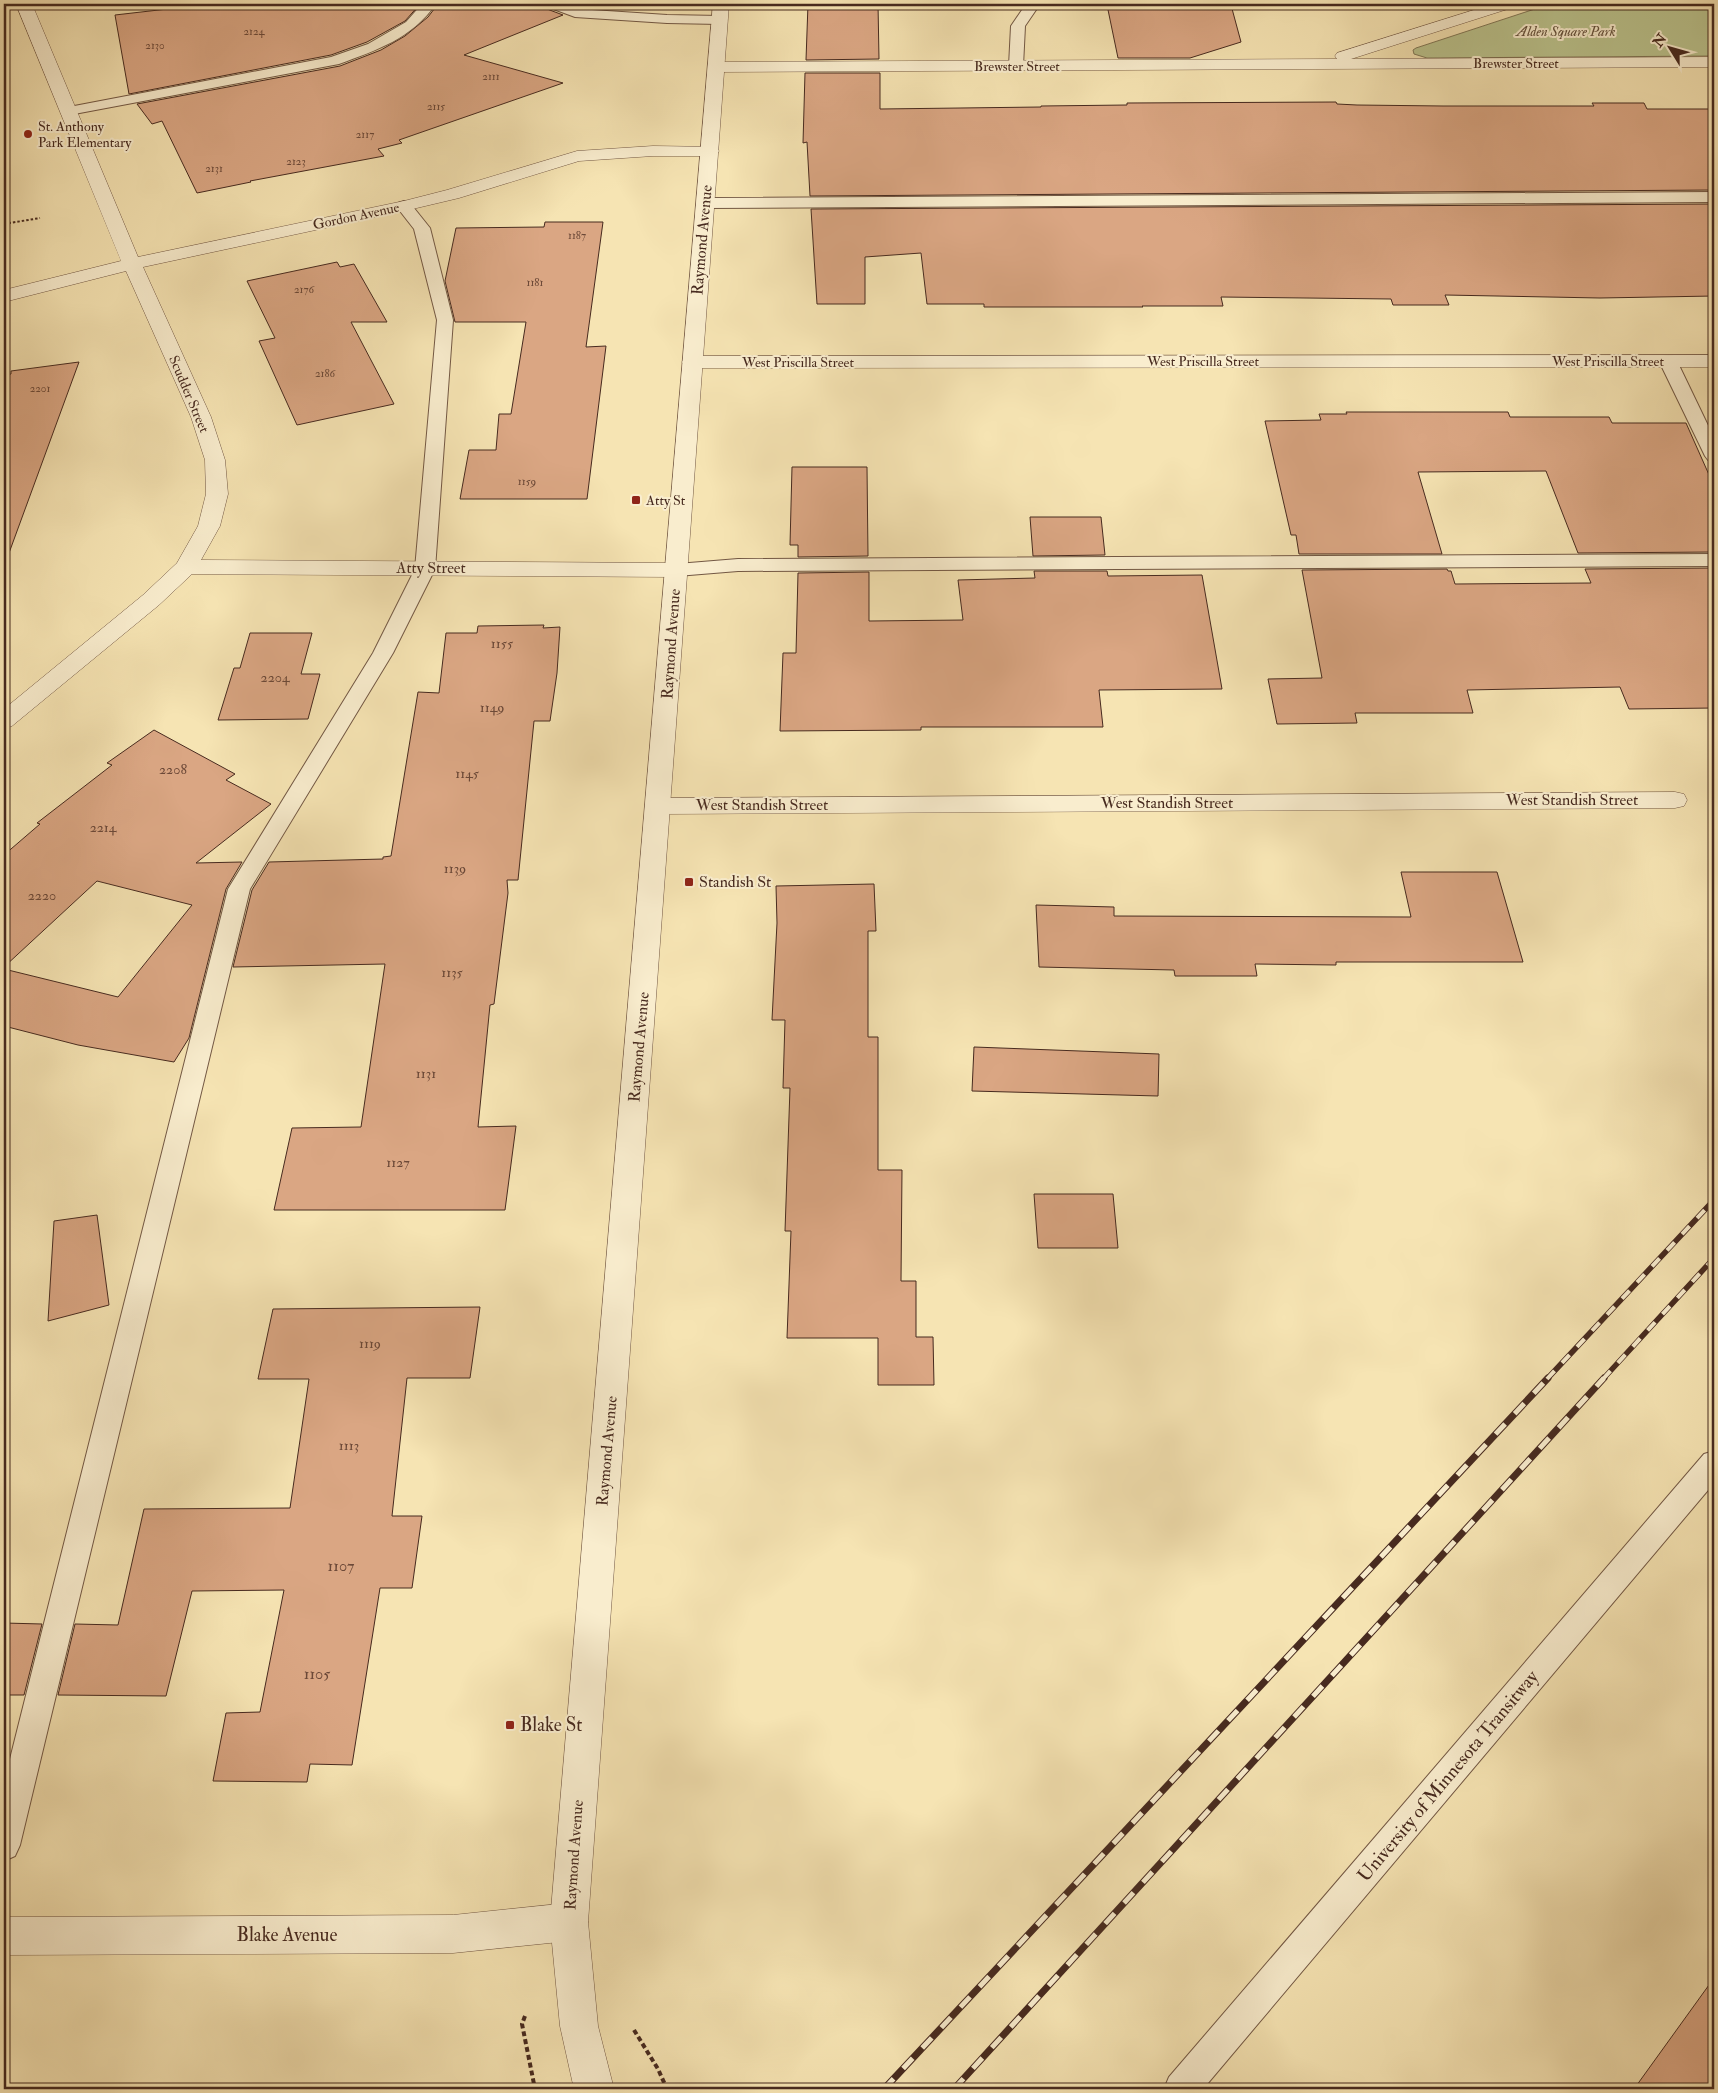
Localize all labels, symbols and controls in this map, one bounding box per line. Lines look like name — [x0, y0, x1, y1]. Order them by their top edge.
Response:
north arrow — [1646, 22, 1696, 72]
park label: Alden Square Park — [1514, 23, 1616, 40]
house number: 2124 — [243, 25, 266, 38]
text: N — [1649, 30, 1671, 51]
house number: 2130 — [145, 39, 165, 52]
street label: Brewster Street — [1473, 55, 1559, 72]
street label: Brewster Street — [974, 58, 1060, 75]
house number: 2111 — [482, 70, 500, 83]
house number: 2115 — [427, 100, 445, 113]
place label: St. Anthony Park Elementary — [38, 118, 132, 152]
marker: St. Anthony Park Elementary — [22, 128, 34, 140]
house number: 2117 — [356, 128, 374, 141]
house number: 2123 — [286, 155, 306, 168]
house number: 2131 — [205, 162, 223, 175]
street label: Raymond Avenue — [687, 184, 717, 296]
street label: Gordon Avenue — [311, 199, 401, 233]
house number: 1187 — [568, 229, 586, 242]
house number: 1181 — [527, 276, 544, 289]
house number: 2176 — [294, 283, 316, 296]
street label: Scudder Street — [165, 353, 213, 436]
street label: West Priscilla Street — [1146, 353, 1259, 370]
street label: West Priscilla Street — [1551, 353, 1664, 370]
street label: West Priscilla Street — [741, 354, 854, 371]
house number: 2186 — [315, 367, 337, 380]
house number: 2201 — [30, 382, 50, 395]
house number: 1159 — [518, 475, 536, 488]
place label: Atty St — [645, 492, 686, 510]
marker: Atty St — [630, 494, 642, 506]
street label: Atty Street — [395, 558, 466, 578]
street label: Raymond Avenue — [657, 588, 685, 700]
house number: 1155 — [491, 635, 514, 652]
house number: 2204 — [261, 669, 291, 686]
house number: 1149 — [480, 699, 504, 716]
house number: 2208 — [159, 761, 187, 778]
house number: 1145 — [455, 765, 480, 782]
street label: West Standish Street — [1505, 790, 1638, 810]
street label: West Standish Street — [1100, 793, 1233, 813]
street label: West Standish Street — [695, 795, 828, 815]
house number: 2214 — [90, 819, 118, 836]
house number: 1139 — [444, 860, 466, 877]
place label: Standish St — [699, 872, 771, 892]
marker: Standish St — [683, 876, 695, 888]
house number: 2220 — [28, 887, 56, 904]
house number: 1135 — [441, 964, 464, 981]
street label: Raymond Avenue — [624, 991, 654, 1103]
house number: 1131 — [416, 1065, 436, 1082]
house number: 1127 — [386, 1154, 410, 1171]
house number: 1119 — [359, 1335, 381, 1352]
street label: Raymond Avenue — [592, 1395, 622, 1507]
house number: 1113 — [339, 1437, 359, 1454]
house number: 1107 — [328, 1556, 355, 1576]
house number: 1105 — [304, 1664, 330, 1684]
street label: University of Minnesota Transitway — [1352, 1665, 1544, 1887]
place label: Blake St — [520, 1713, 583, 1737]
marker: Blake St — [504, 1719, 516, 1731]
street label: Raymond Avenue — [560, 1799, 588, 1911]
street label: Blake Avenue — [237, 1923, 337, 1947]

